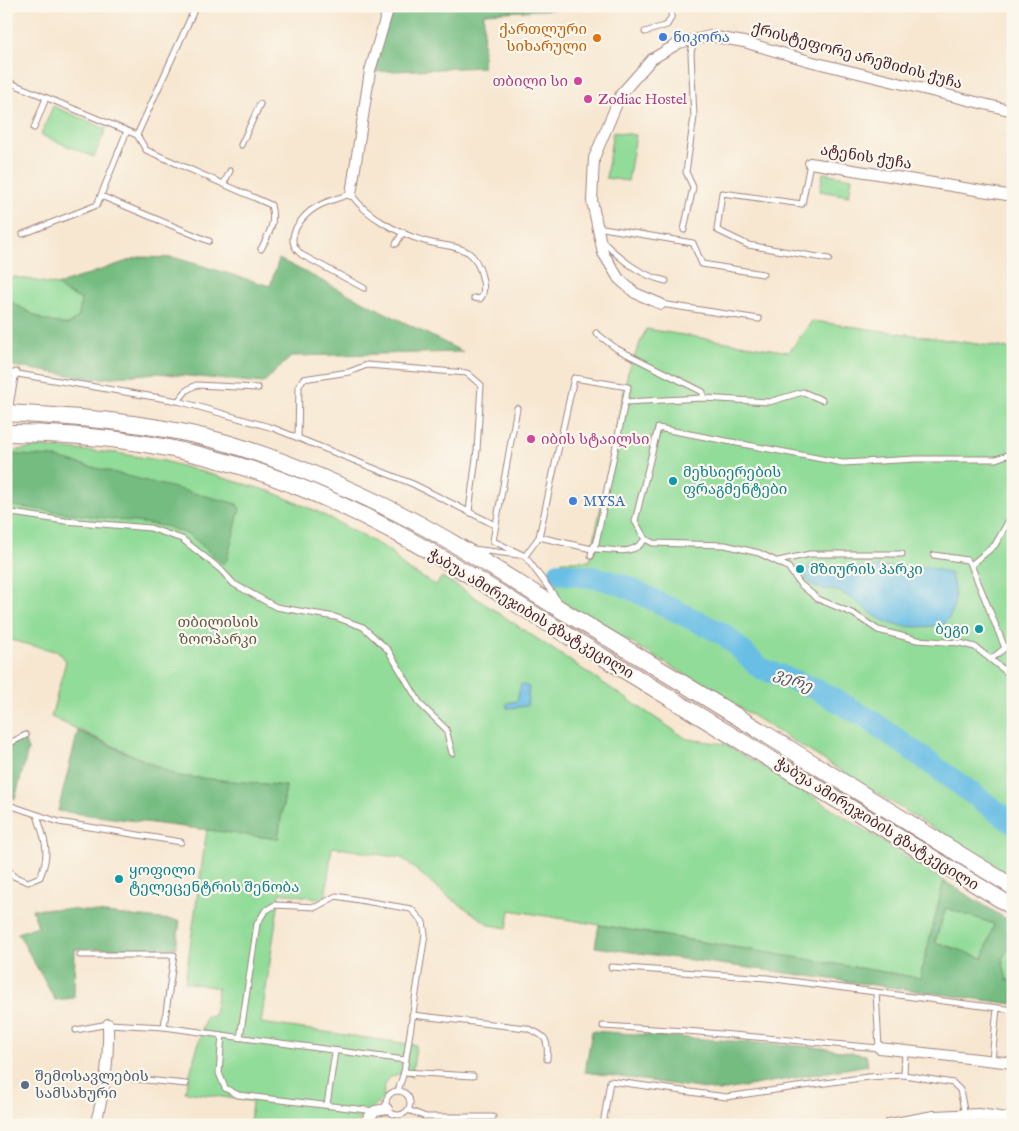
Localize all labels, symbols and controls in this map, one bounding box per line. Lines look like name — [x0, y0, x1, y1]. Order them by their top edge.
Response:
street label: ქრისტეფორე არეშიძის ქუჩა — [749, 19, 965, 93]
place label: ქართლური სიხარული — [499, 20, 587, 56]
place label: ნიკორა — [673, 28, 730, 47]
marker: ნიკორა — [657, 31, 669, 43]
marker: ქართლური სიხარული — [591, 32, 603, 44]
place label: თბილი სი — [492, 72, 568, 91]
marker: თბილი სი — [572, 75, 584, 87]
place label: Zodiac Hostel — [598, 90, 688, 109]
marker: Zodiac Hostel — [582, 93, 594, 105]
street label: ატენის ქუჩა — [819, 140, 913, 174]
place label: იბის სტაილსი — [541, 430, 650, 449]
marker: იბის სტაილსი — [525, 433, 537, 445]
place label: მეხსიერების ფრაგმენტები — [683, 463, 787, 499]
marker: მეხსიერების ფრაგმენტები — [667, 475, 679, 487]
place label: MYSA — [583, 492, 626, 511]
marker: MYSA — [567, 495, 579, 507]
street label: ჭაბუა ამირეჯიბის გზატკეცილი — [425, 545, 637, 683]
place label: მზიურის პარკი — [810, 560, 923, 579]
marker: მზიურის პარკი — [794, 563, 806, 575]
park label: თბილისის ზოოპარკი — [178, 613, 258, 649]
place label: ბეგი — [935, 620, 969, 639]
marker: ბეგი — [973, 623, 985, 635]
water label: ვერე — [771, 664, 816, 698]
street label: ჭაბუა ამირეჯიბის გზატკეცილი — [772, 753, 982, 895]
place label: ყოფილი ტელეცენტრის შენობა — [129, 861, 299, 897]
marker: ყოფილი ტელეცენტრის შენობა — [113, 873, 125, 885]
place label: შემოსავლების სამსახური — [35, 1067, 149, 1103]
marker: შემოსავლების სამსახური — [19, 1079, 31, 1091]

